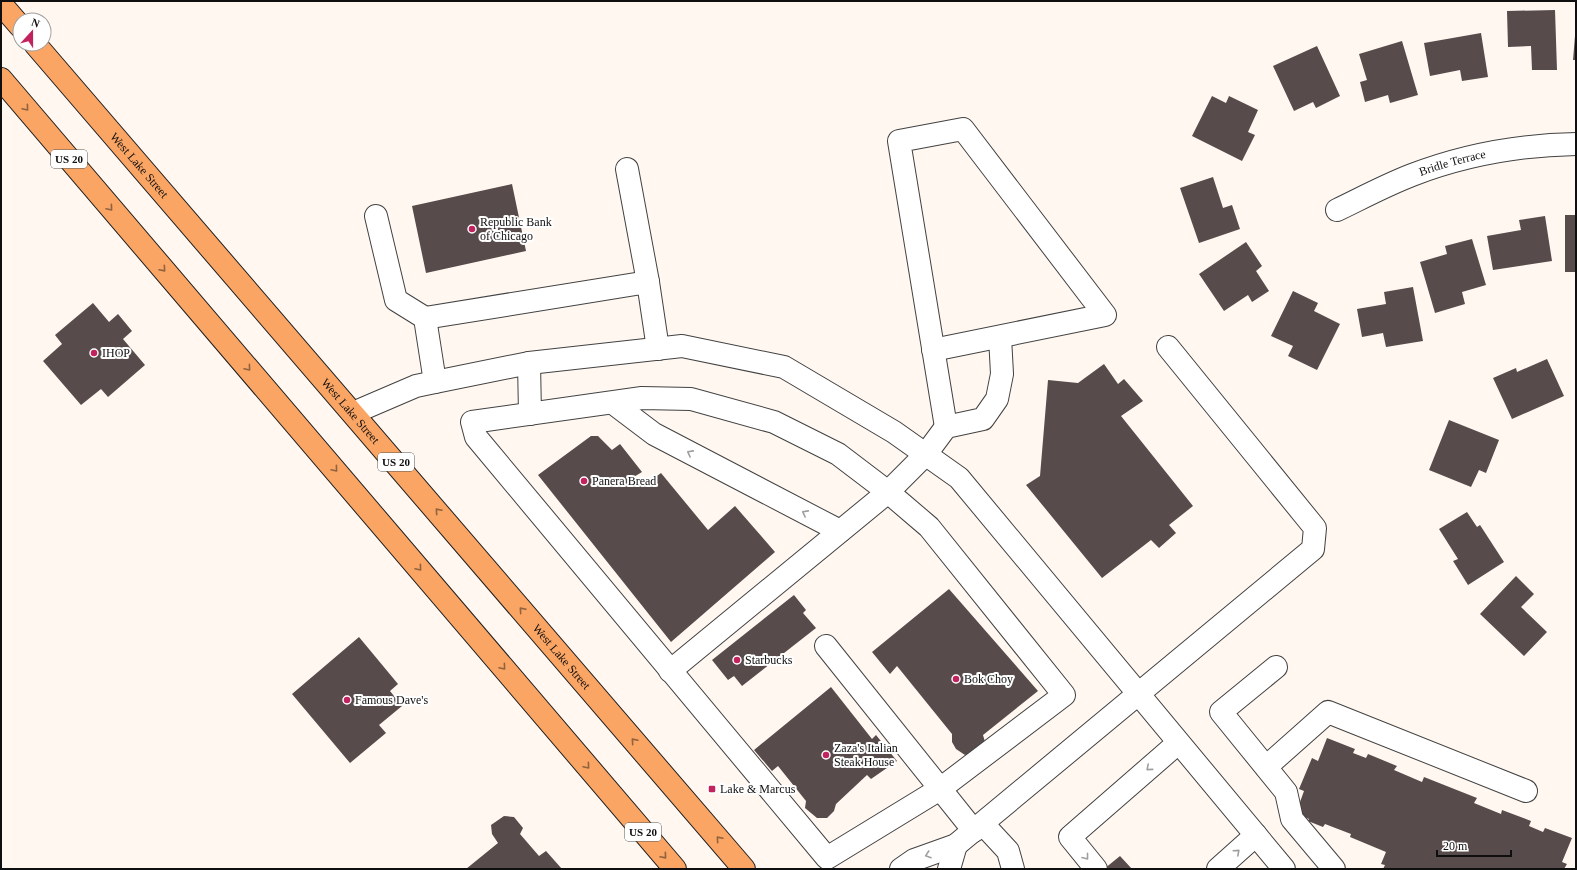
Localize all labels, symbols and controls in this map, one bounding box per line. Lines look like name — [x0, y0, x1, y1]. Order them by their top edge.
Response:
north arrow — [12, 12, 52, 52]
text: N — [30, 16, 41, 30]
one-way arrow — [22, 104, 29, 111]
street label: West Lake Street — [107, 130, 172, 201]
street label: Bridle Terrace — [1417, 147, 1487, 179]
road number: US 20 — [51, 150, 87, 168]
one-way arrow — [105, 203, 112, 210]
place label: Republic Bank of Chicago — [480, 215, 552, 243]
marker: Republic Bank of Chicago — [467, 224, 477, 234]
one-way arrow — [159, 264, 166, 272]
place label: IHOP — [102, 346, 130, 360]
marker: IHOP — [89, 348, 99, 358]
one-way arrow — [243, 363, 250, 370]
street label: West Lake Street — [319, 376, 383, 447]
one-way arrow — [687, 450, 694, 458]
road number: US 20 — [378, 453, 414, 471]
one-way arrow — [330, 465, 337, 472]
place label: Panera Bread — [592, 474, 656, 488]
marker: Panera Bread — [579, 476, 589, 486]
one-way arrow — [435, 509, 442, 516]
one-way arrow — [802, 510, 809, 518]
one-way arrow — [414, 564, 421, 571]
one-way arrow — [520, 607, 527, 615]
street label: West Lake Street — [530, 621, 594, 693]
place label: Starbucks — [745, 653, 793, 667]
marker: Starbucks — [732, 655, 742, 665]
one-way arrow — [499, 663, 506, 670]
place label: Bok Choy — [964, 672, 1013, 686]
marker: Bok Choy — [951, 674, 961, 684]
place label: Famous Dave's — [355, 693, 428, 707]
marker: Famous Dave's — [342, 695, 352, 705]
one-way arrow — [632, 738, 639, 745]
place label: Zaza's Italian Steak House — [834, 741, 898, 769]
marker: Zaza's Italian Steak House — [821, 750, 831, 760]
one-way arrow — [583, 762, 590, 769]
one-way arrow — [1146, 764, 1153, 771]
place label: Lake & Marcus — [720, 782, 796, 796]
marker: Lake & Marcus — [707, 784, 717, 794]
road number: US 20 — [625, 823, 661, 841]
scale bar — [1437, 832, 1511, 858]
one-way arrow — [717, 837, 724, 844]
text: 20 m — [1443, 839, 1468, 853]
one-way arrow — [1232, 849, 1240, 857]
one-way arrow — [924, 850, 931, 859]
one-way arrow — [659, 852, 666, 859]
one-way arrow — [1081, 852, 1088, 859]

